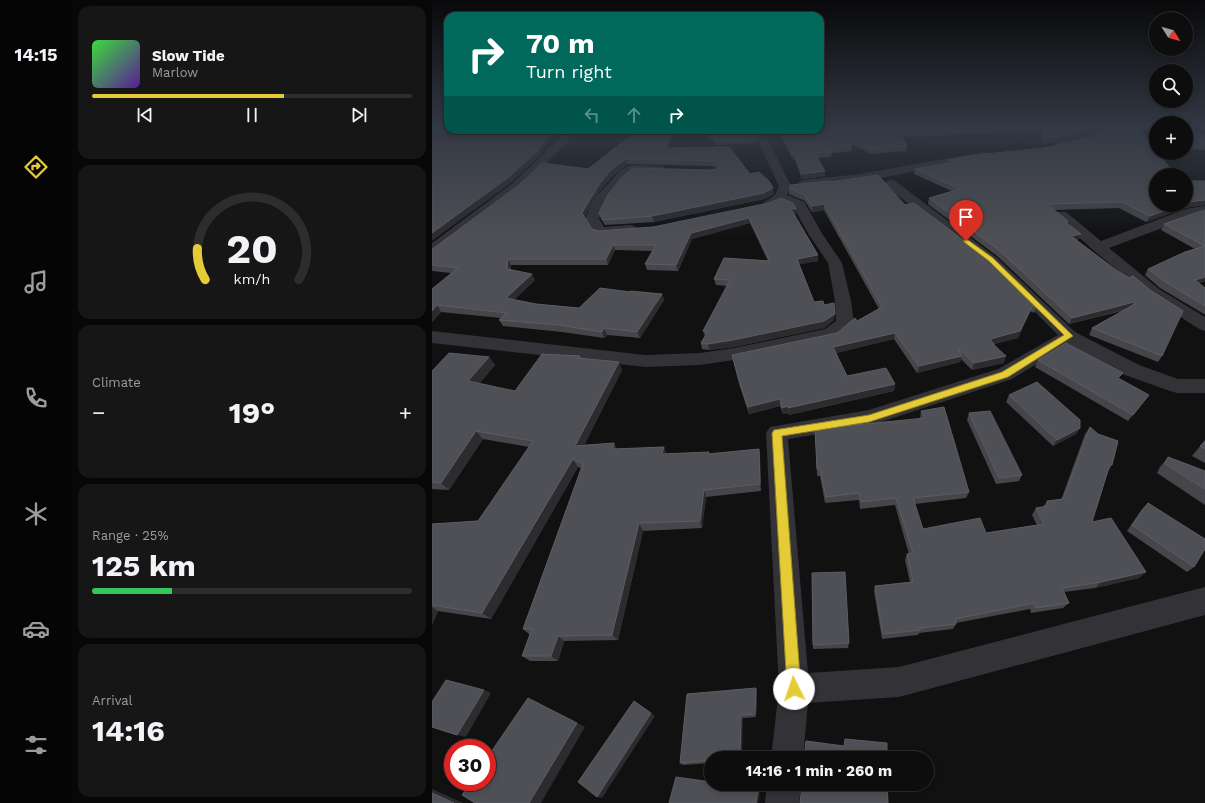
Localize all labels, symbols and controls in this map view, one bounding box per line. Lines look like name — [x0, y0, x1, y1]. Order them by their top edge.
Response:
north arrow — [1149, 12, 1193, 56]
map controls — [1149, 12, 1193, 212]
text: 70 m — [526, 27, 595, 60]
icon: right — [460, 28, 512, 80]
text: 14:15 — [14, 44, 58, 65]
text: Slow Tide — [152, 47, 225, 65]
text: Turn right — [526, 61, 612, 82]
button: search — [1149, 64, 1193, 108]
text: Marlow — [152, 65, 198, 80]
icon: previous — [134, 104, 156, 126]
icon: pause — [241, 104, 263, 126]
icon: next — [348, 104, 370, 126]
icon: left — [581, 104, 603, 126]
icon: ahead — [623, 104, 645, 126]
icon: right — [665, 104, 687, 126]
button: + — [1149, 116, 1193, 160]
icon: directions — [22, 153, 50, 181]
button: − — [1149, 168, 1193, 212]
pin — [949, 200, 983, 241]
icon: arrive — [955, 206, 977, 228]
text: 20 — [226, 224, 278, 273]
icon: music — [22, 268, 50, 296]
text: km/h — [234, 271, 270, 287]
text: Climate — [92, 375, 141, 390]
icon: phone — [22, 384, 50, 412]
text: 19° — [229, 395, 275, 430]
text: − — [92, 400, 105, 425]
text: + — [399, 400, 412, 425]
icon: climate — [22, 500, 50, 528]
text: Range · 25% — [92, 528, 169, 543]
text: 125 km — [92, 548, 196, 583]
icon: car — [22, 615, 50, 643]
position arrow — [773, 668, 815, 710]
text: Arrival — [92, 693, 133, 708]
text: 14:16 — [92, 713, 165, 748]
icon: filters — [22, 731, 50, 759]
speed limit sign: 30 — [444, 739, 496, 791]
text: 14:16 · 1 min · 260 m — [746, 762, 892, 780]

